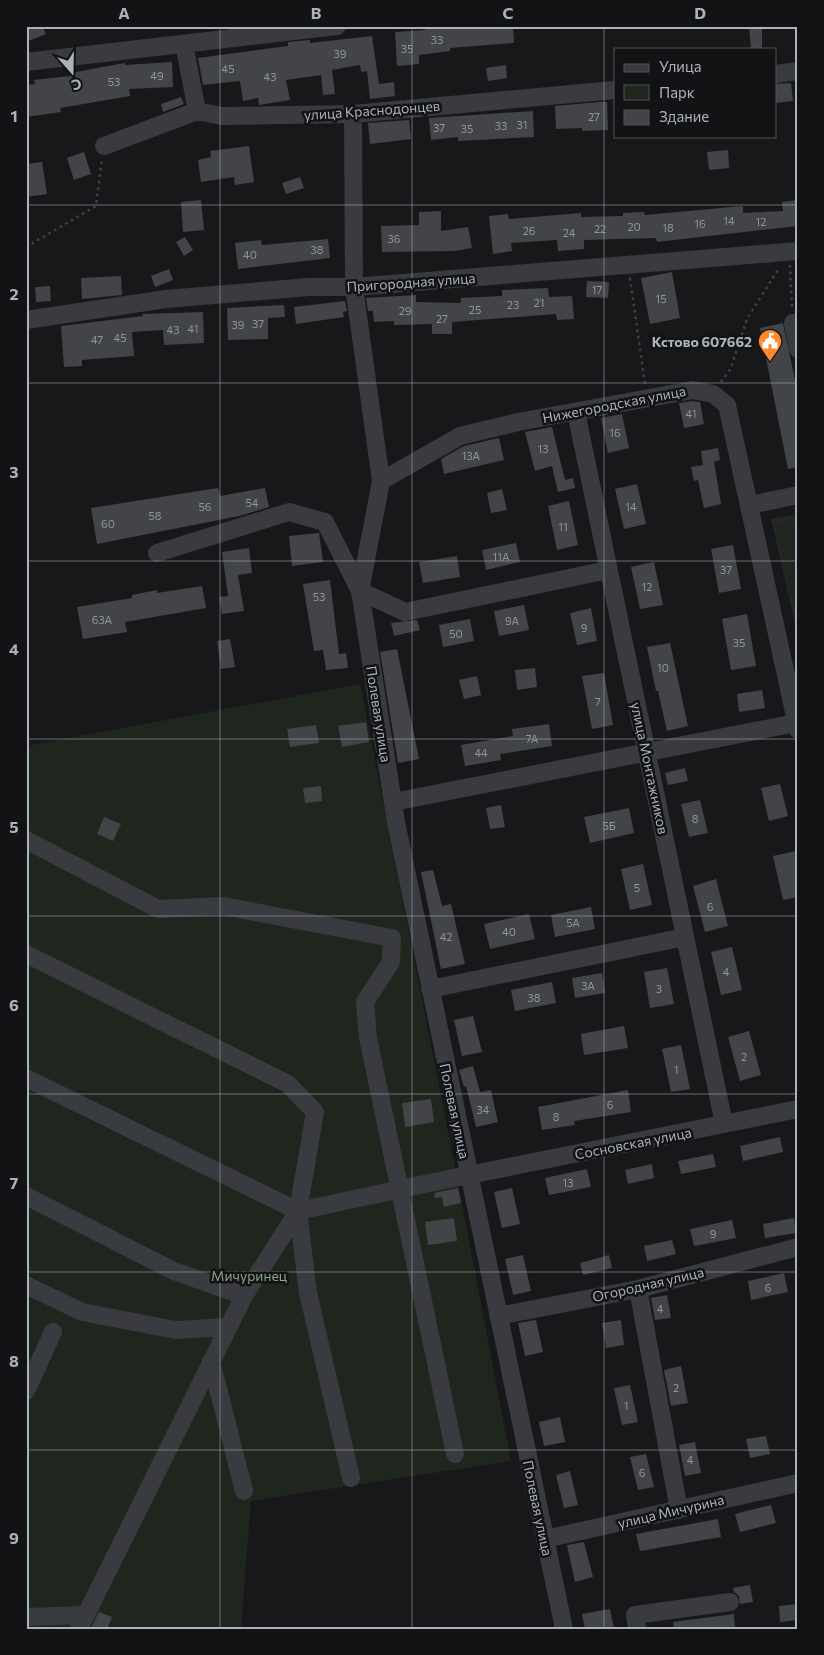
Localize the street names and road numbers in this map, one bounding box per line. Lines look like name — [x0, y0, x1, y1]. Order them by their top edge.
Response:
street label: улица Краснодонцев — [303, 97, 441, 123]
street label: Пригородная улица — [346, 269, 476, 295]
street label: Нижегородская улица — [541, 382, 687, 426]
street label: Полевая улица — [363, 665, 395, 763]
street label: улица Монтажников — [628, 700, 672, 836]
street label: Полевая улица — [437, 1062, 473, 1160]
street label: Сосновская улица — [573, 1123, 693, 1163]
street label: Огородная улица — [591, 1263, 705, 1305]
street label: Полевая улица — [520, 1459, 556, 1557]
street label: улица Мичурина — [616, 1491, 726, 1531]

